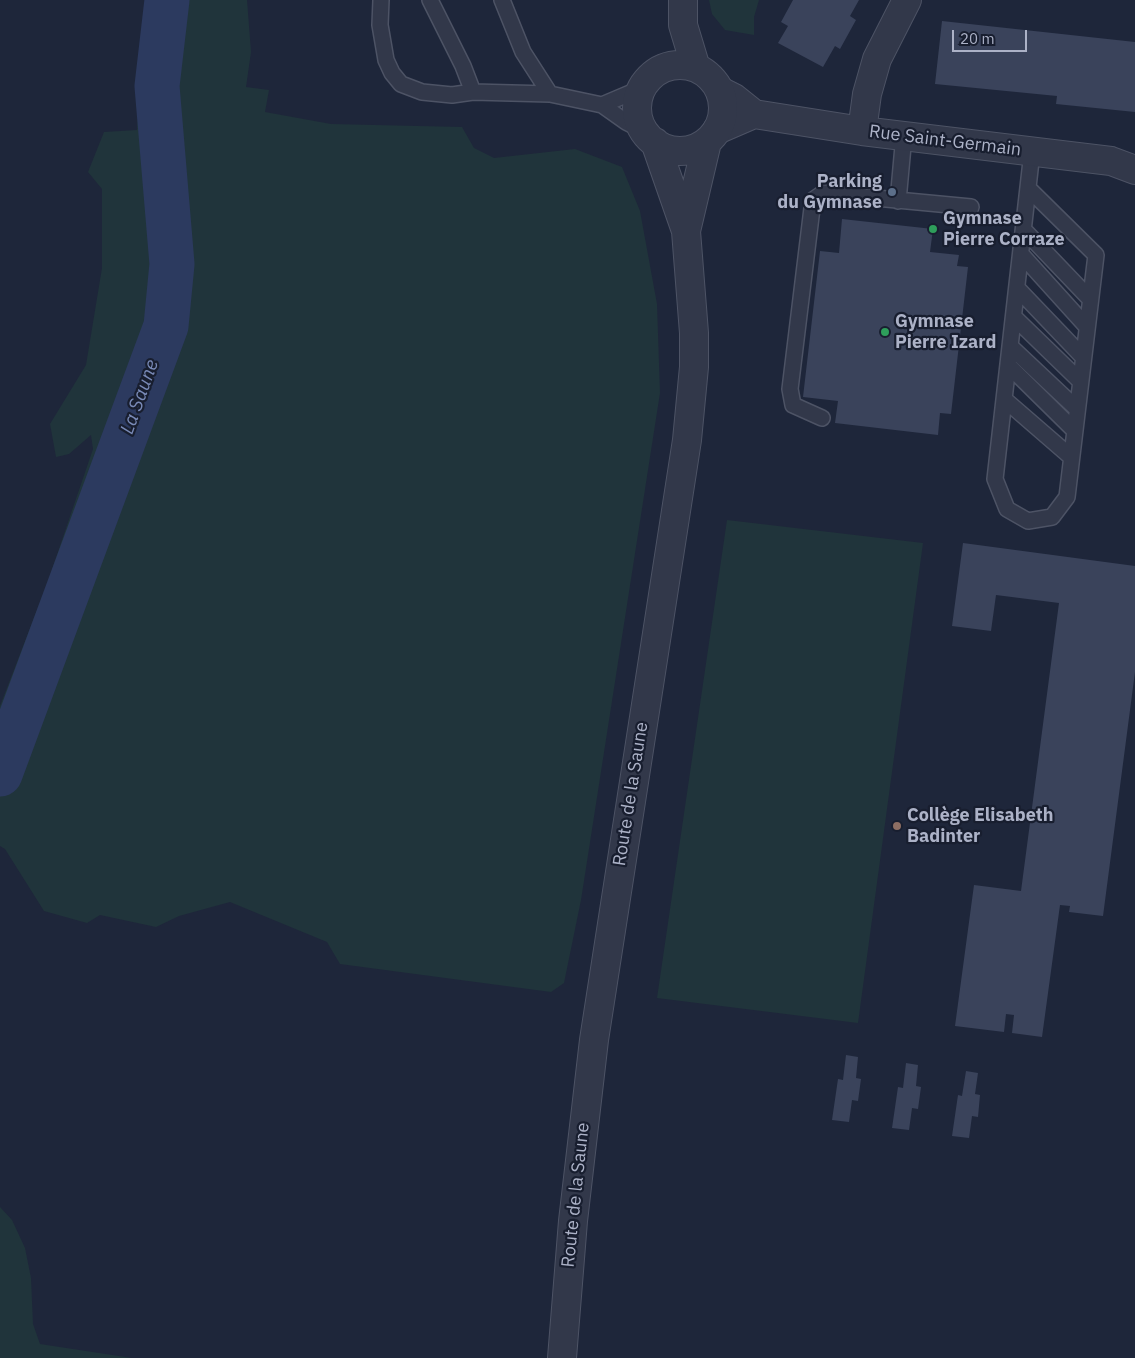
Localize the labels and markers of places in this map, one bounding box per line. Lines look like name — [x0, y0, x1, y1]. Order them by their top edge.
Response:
place label: Parking du Gymnase — [777, 171, 882, 213]
marker: Parking du Gymnase — [886, 186, 898, 198]
place label: Gymnase Pierre Corraze — [943, 208, 1065, 250]
marker: Gymnase Pierre Corraze — [927, 223, 939, 235]
place label: Gymnase Pierre Izard — [895, 311, 996, 354]
marker: Gymnase Pierre Izard — [879, 326, 891, 338]
place label: Collège Elisabeth Badinter — [907, 805, 1053, 848]
marker: Collège Elisabeth Badinter — [891, 820, 903, 832]

